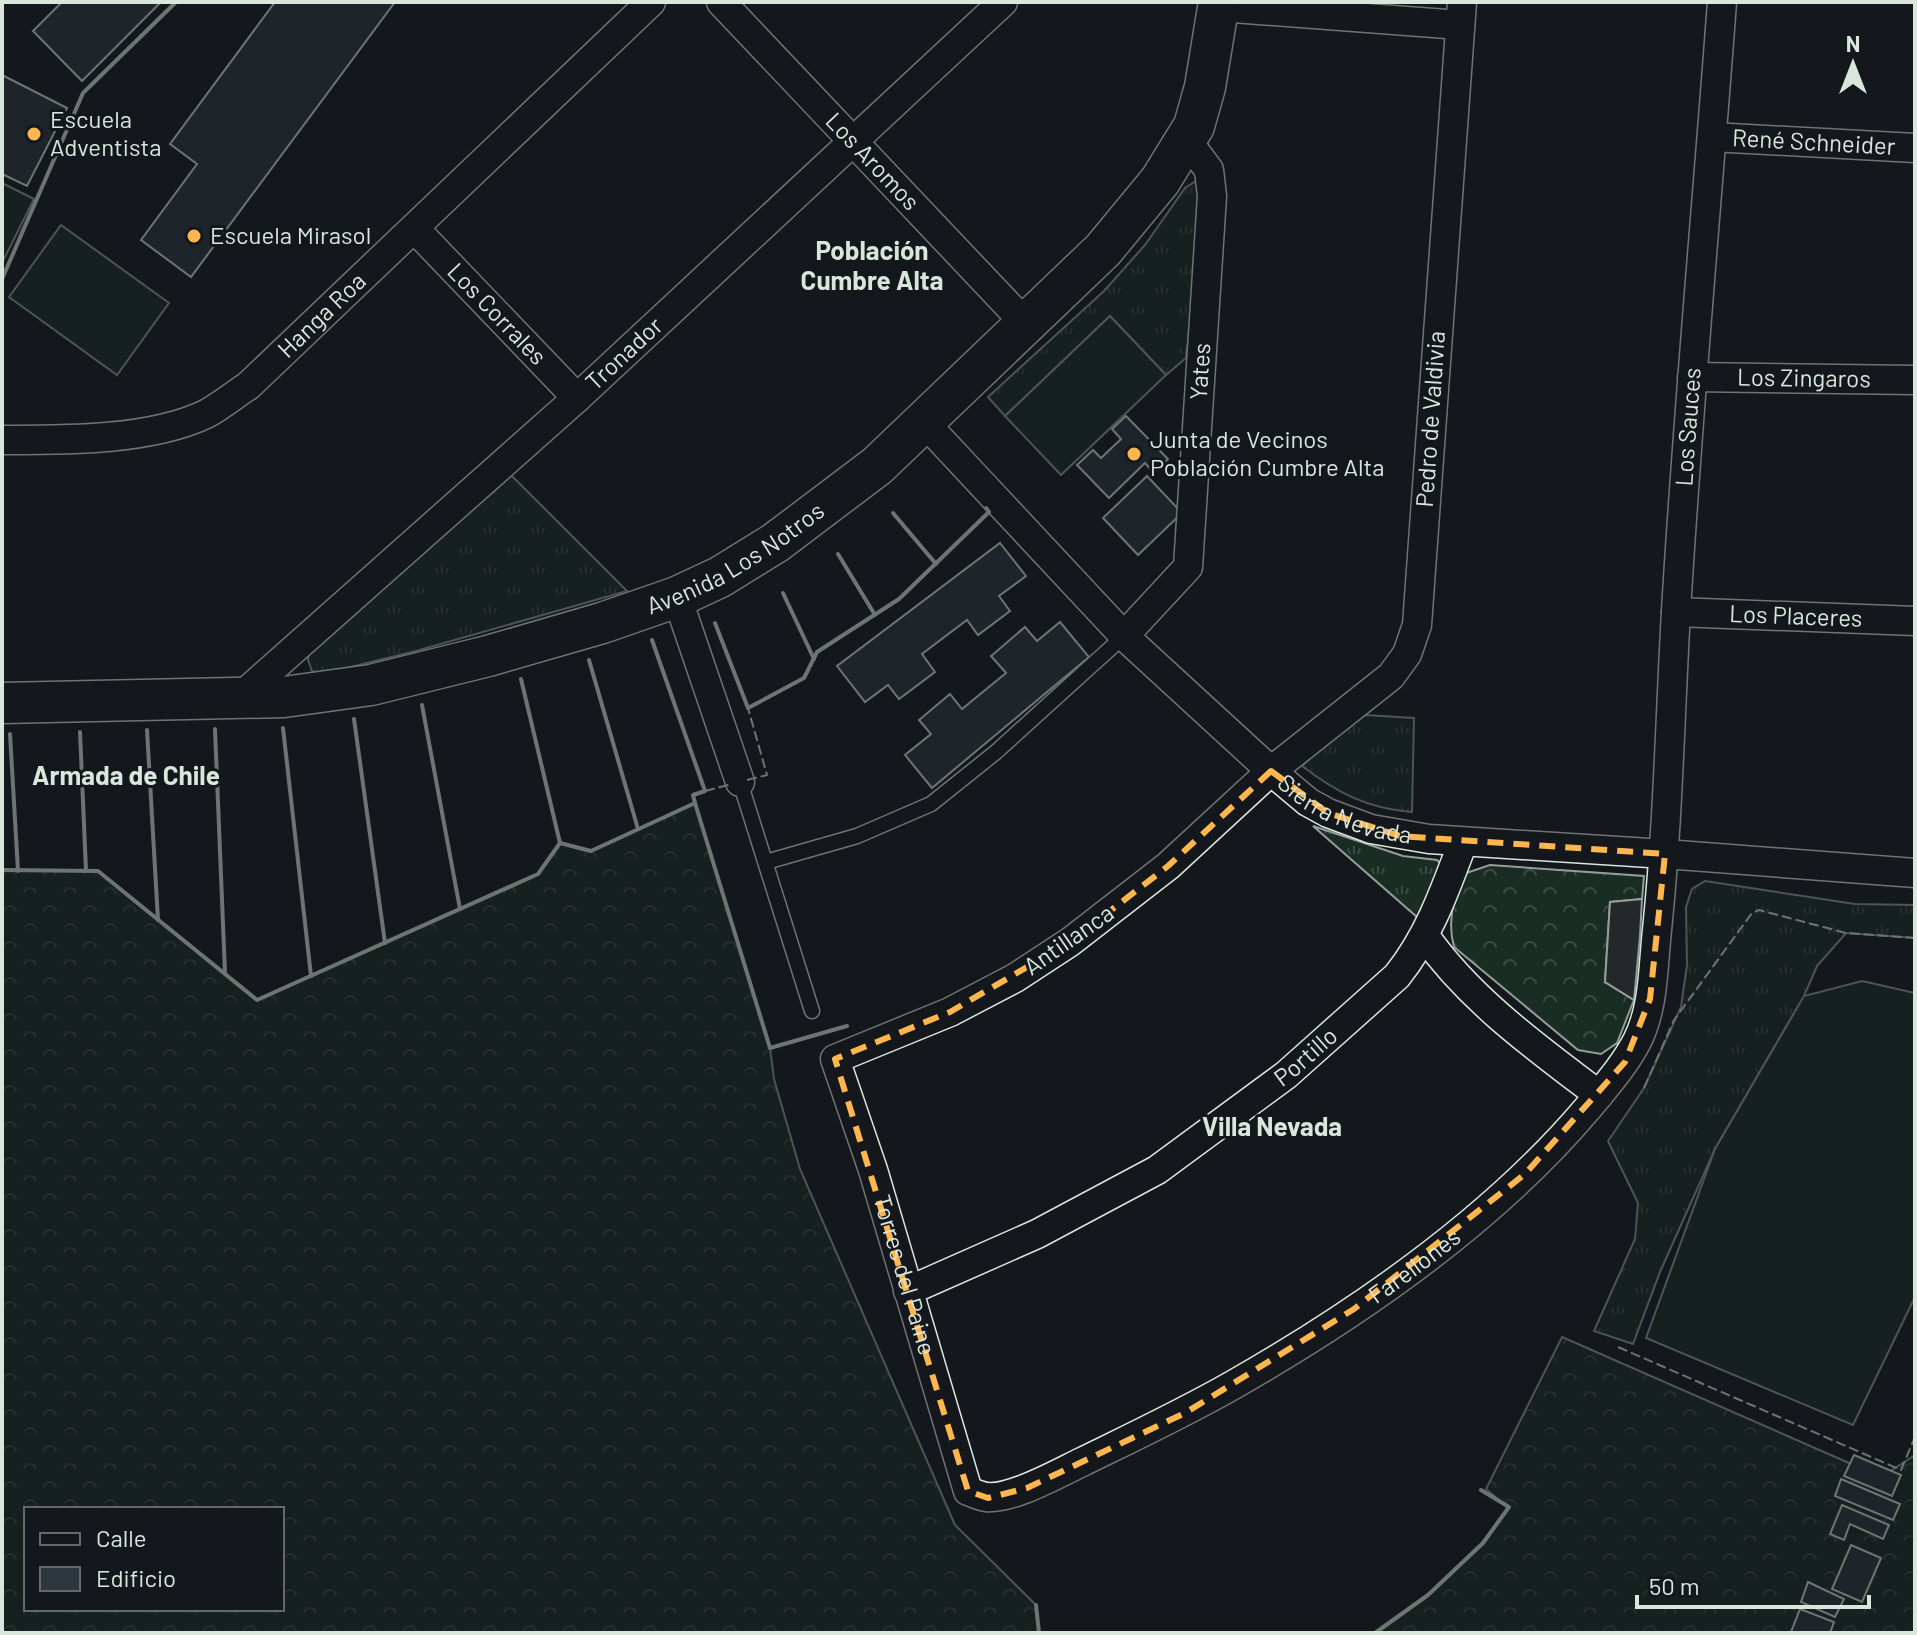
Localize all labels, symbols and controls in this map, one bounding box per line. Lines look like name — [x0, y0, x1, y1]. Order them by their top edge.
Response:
north arrow — [1813, 24, 1893, 104]
text: N — [1846, 30, 1860, 56]
place label: Escuela Adventista — [50, 104, 161, 161]
street label: Los Aromos — [820, 106, 926, 216]
street label: René Schneider — [1731, 122, 1897, 160]
marker: Escuela Adventista — [25, 125, 43, 143]
place label: Escuela Mirasol — [210, 220, 371, 249]
marker: Escuela Mirasol — [185, 227, 203, 245]
district label: Población Cumbre Alta — [801, 234, 943, 295]
street label: Los Corrales — [442, 256, 553, 370]
street label: Hanga Roa — [271, 266, 371, 363]
street label: Tronador — [579, 310, 668, 396]
street label: Pedro de Valdivia — [1409, 330, 1450, 508]
street label: Yates — [1183, 342, 1215, 401]
street label: Los Zingaros — [1737, 362, 1871, 392]
street label: Los Sauces — [1668, 366, 1706, 487]
place label: Junta de Vecinos Población Cumbre Alta — [1150, 424, 1385, 481]
marker: Junta de Vecinos Población Cumbre Alta — [1125, 445, 1143, 463]
street label: Avenida Los Notros — [642, 495, 829, 619]
street label: Los Placeres — [1729, 598, 1863, 632]
district label: Armada de Chile — [32, 759, 220, 790]
street label: Sierra Nevada — [1273, 767, 1414, 849]
street label: Antillanca — [1018, 897, 1119, 980]
street label: Portillo — [1268, 1020, 1343, 1092]
district label: Villa Nevada — [1202, 1110, 1342, 1141]
street label: Torres del Paine — [868, 1191, 943, 1358]
street label: Farellones — [1362, 1221, 1466, 1309]
legend — [24, 1507, 284, 1611]
text: Calle — [96, 1523, 147, 1552]
scale bar — [1637, 1559, 1869, 1609]
text: Edificio — [96, 1563, 176, 1592]
text: 50 m — [1649, 1571, 1700, 1600]

